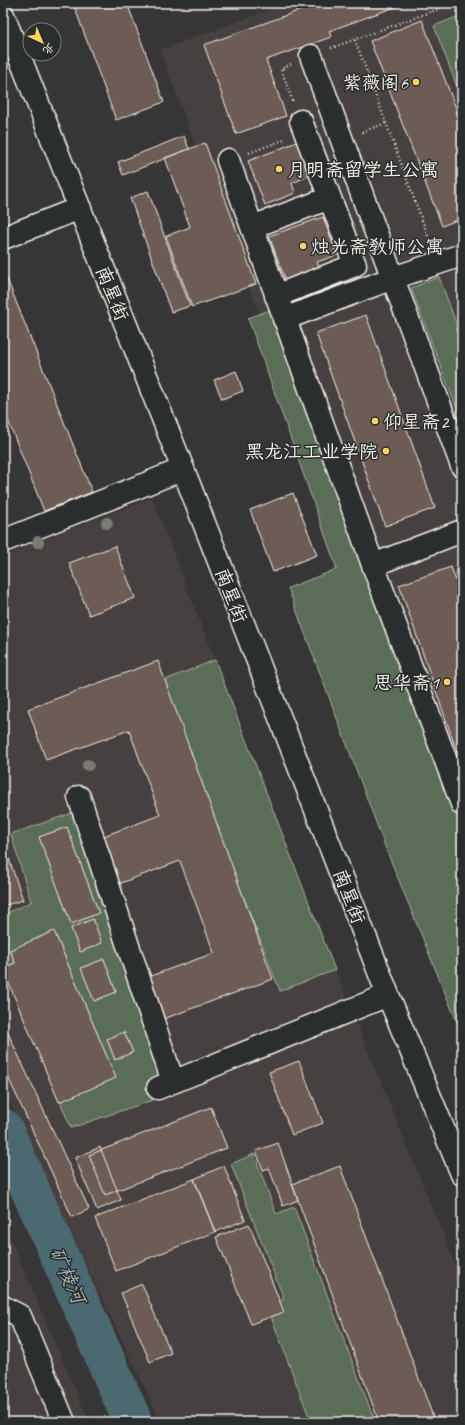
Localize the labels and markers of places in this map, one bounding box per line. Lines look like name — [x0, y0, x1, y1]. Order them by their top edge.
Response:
place label: 紫薇阁6 — [342, 71, 409, 95]
marker: 紫薇阁6 — [411, 77, 421, 87]
place label: 月明斋留学生公寓 — [287, 158, 439, 182]
marker: 月明斋留学生公寓 — [274, 164, 284, 174]
place label: 烛光斋教师公寓 — [311, 235, 444, 259]
marker: 烛光斋教师公寓 — [298, 241, 308, 251]
place label: 仰星斋2 — [383, 410, 450, 434]
marker: 仰星斋2 — [370, 416, 380, 426]
place label: 黑龙江工业学院 — [245, 440, 378, 464]
marker: 黑龙江工业学院 — [381, 446, 391, 456]
place label: 思华斋1 — [373, 671, 440, 695]
marker: 思华斋1 — [442, 677, 452, 687]

